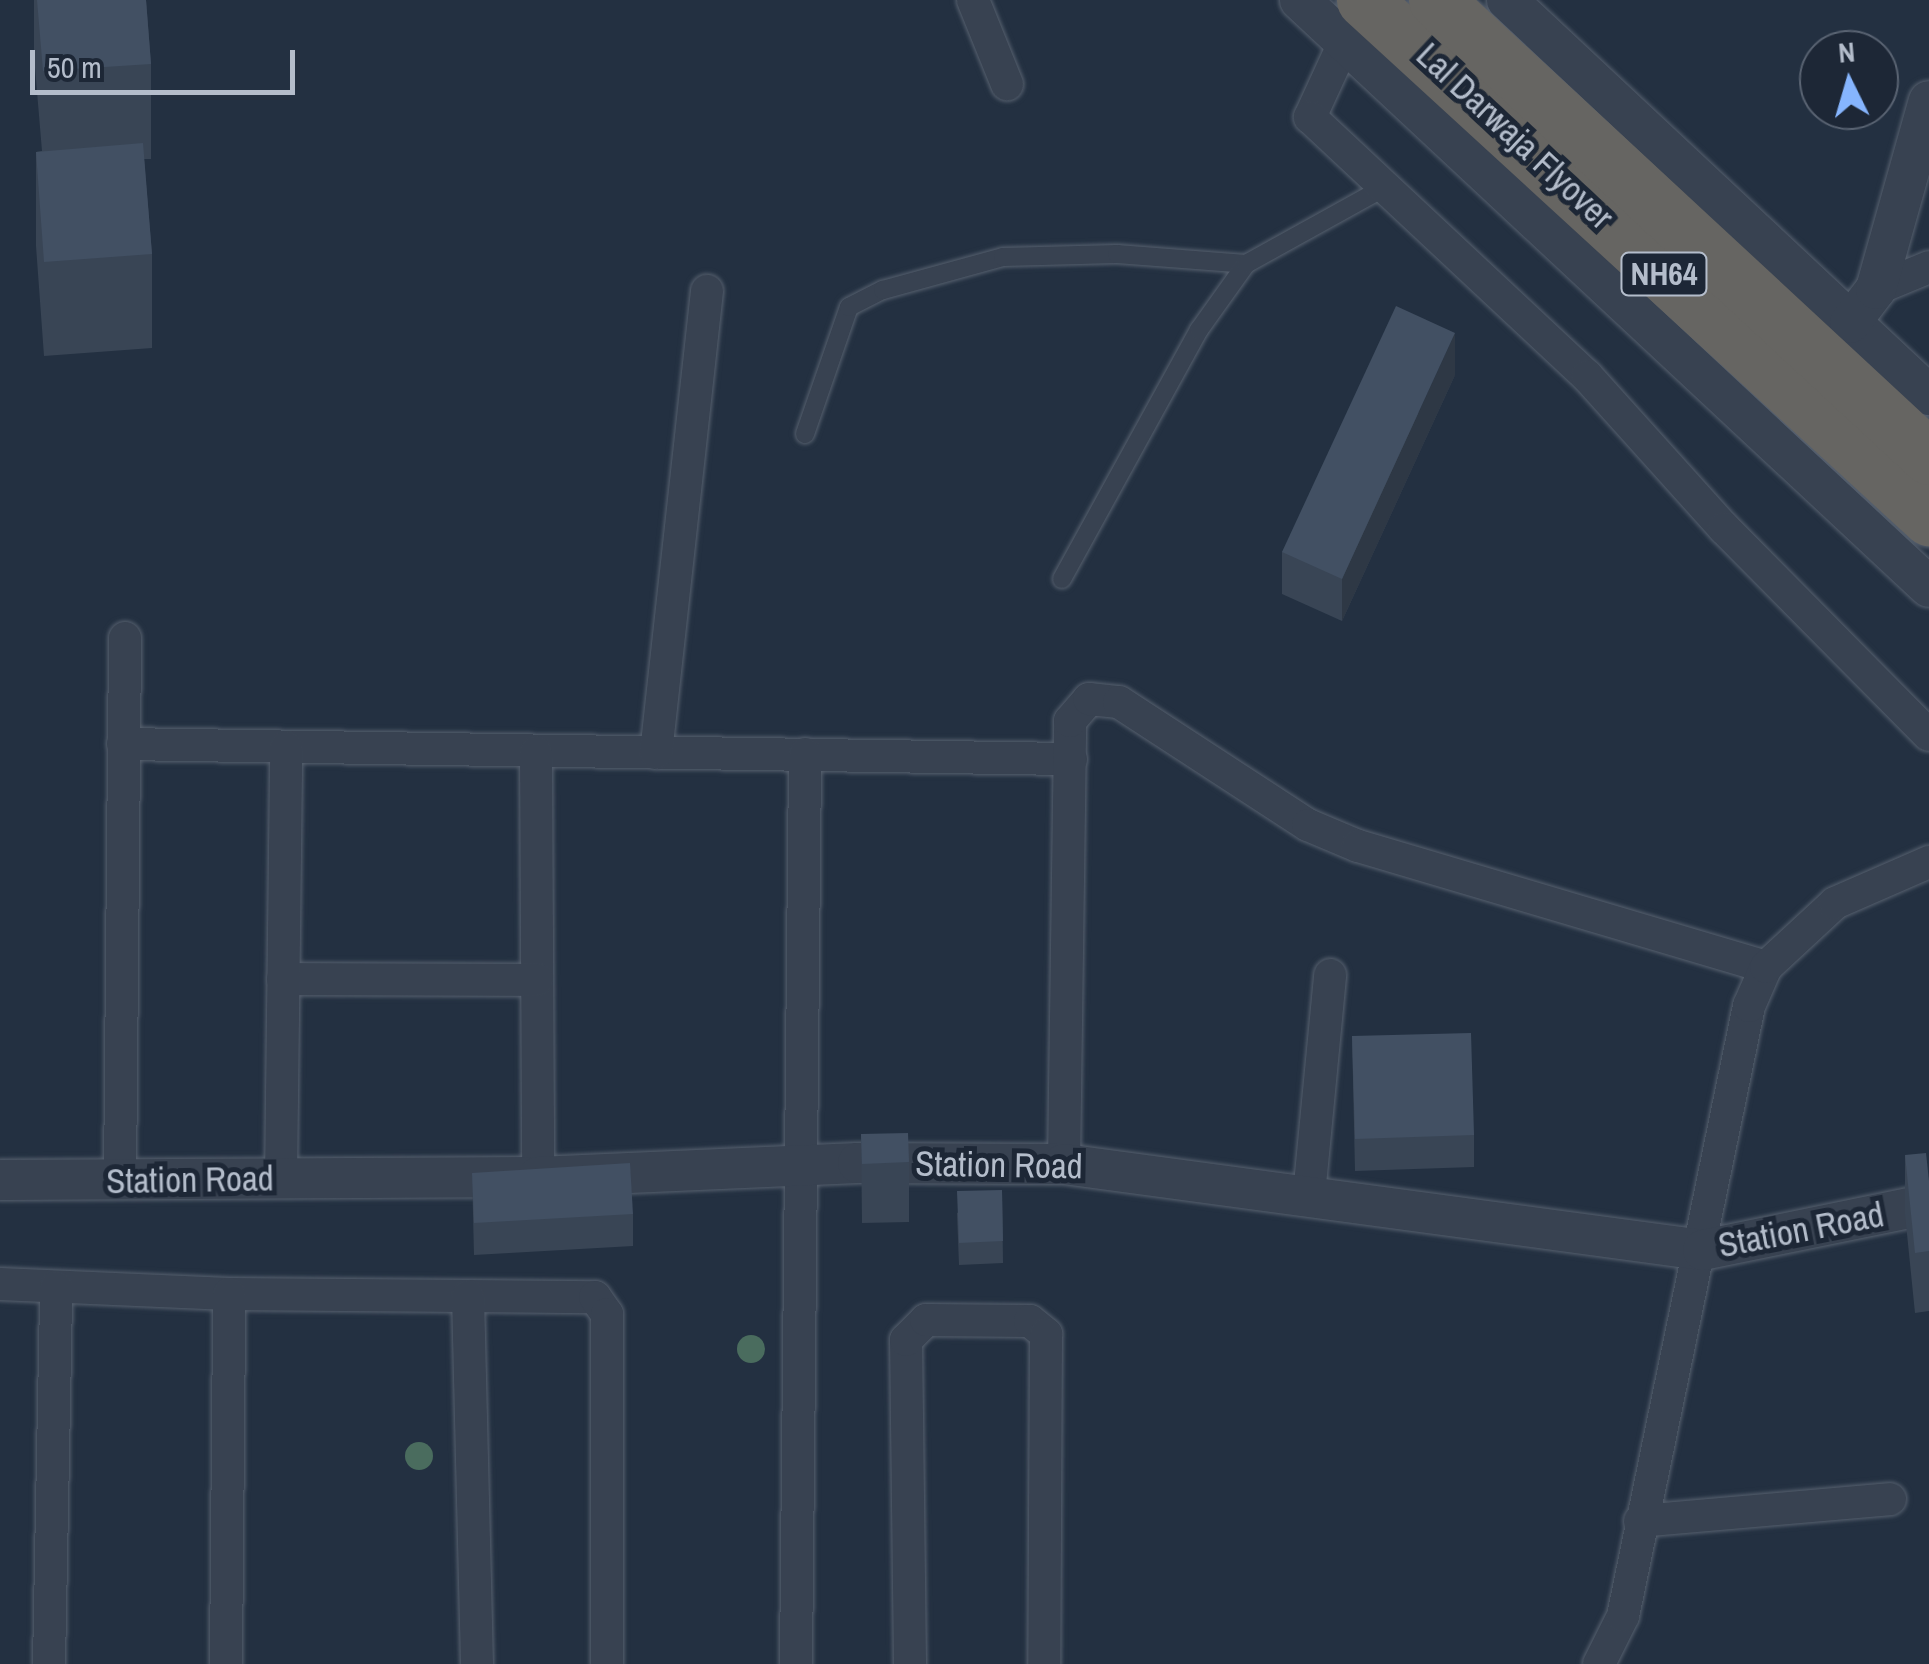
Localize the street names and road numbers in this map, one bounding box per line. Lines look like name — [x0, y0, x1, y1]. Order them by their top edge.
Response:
street label: Lal Darwaja Flyover — [1408, 34, 1622, 238]
road number: NH64 — [1619, 247, 1709, 301]
street label: Station Road — [915, 1143, 1083, 1187]
street label: Station Road — [106, 1158, 274, 1202]
street label: Station Road — [1715, 1193, 1887, 1267]

